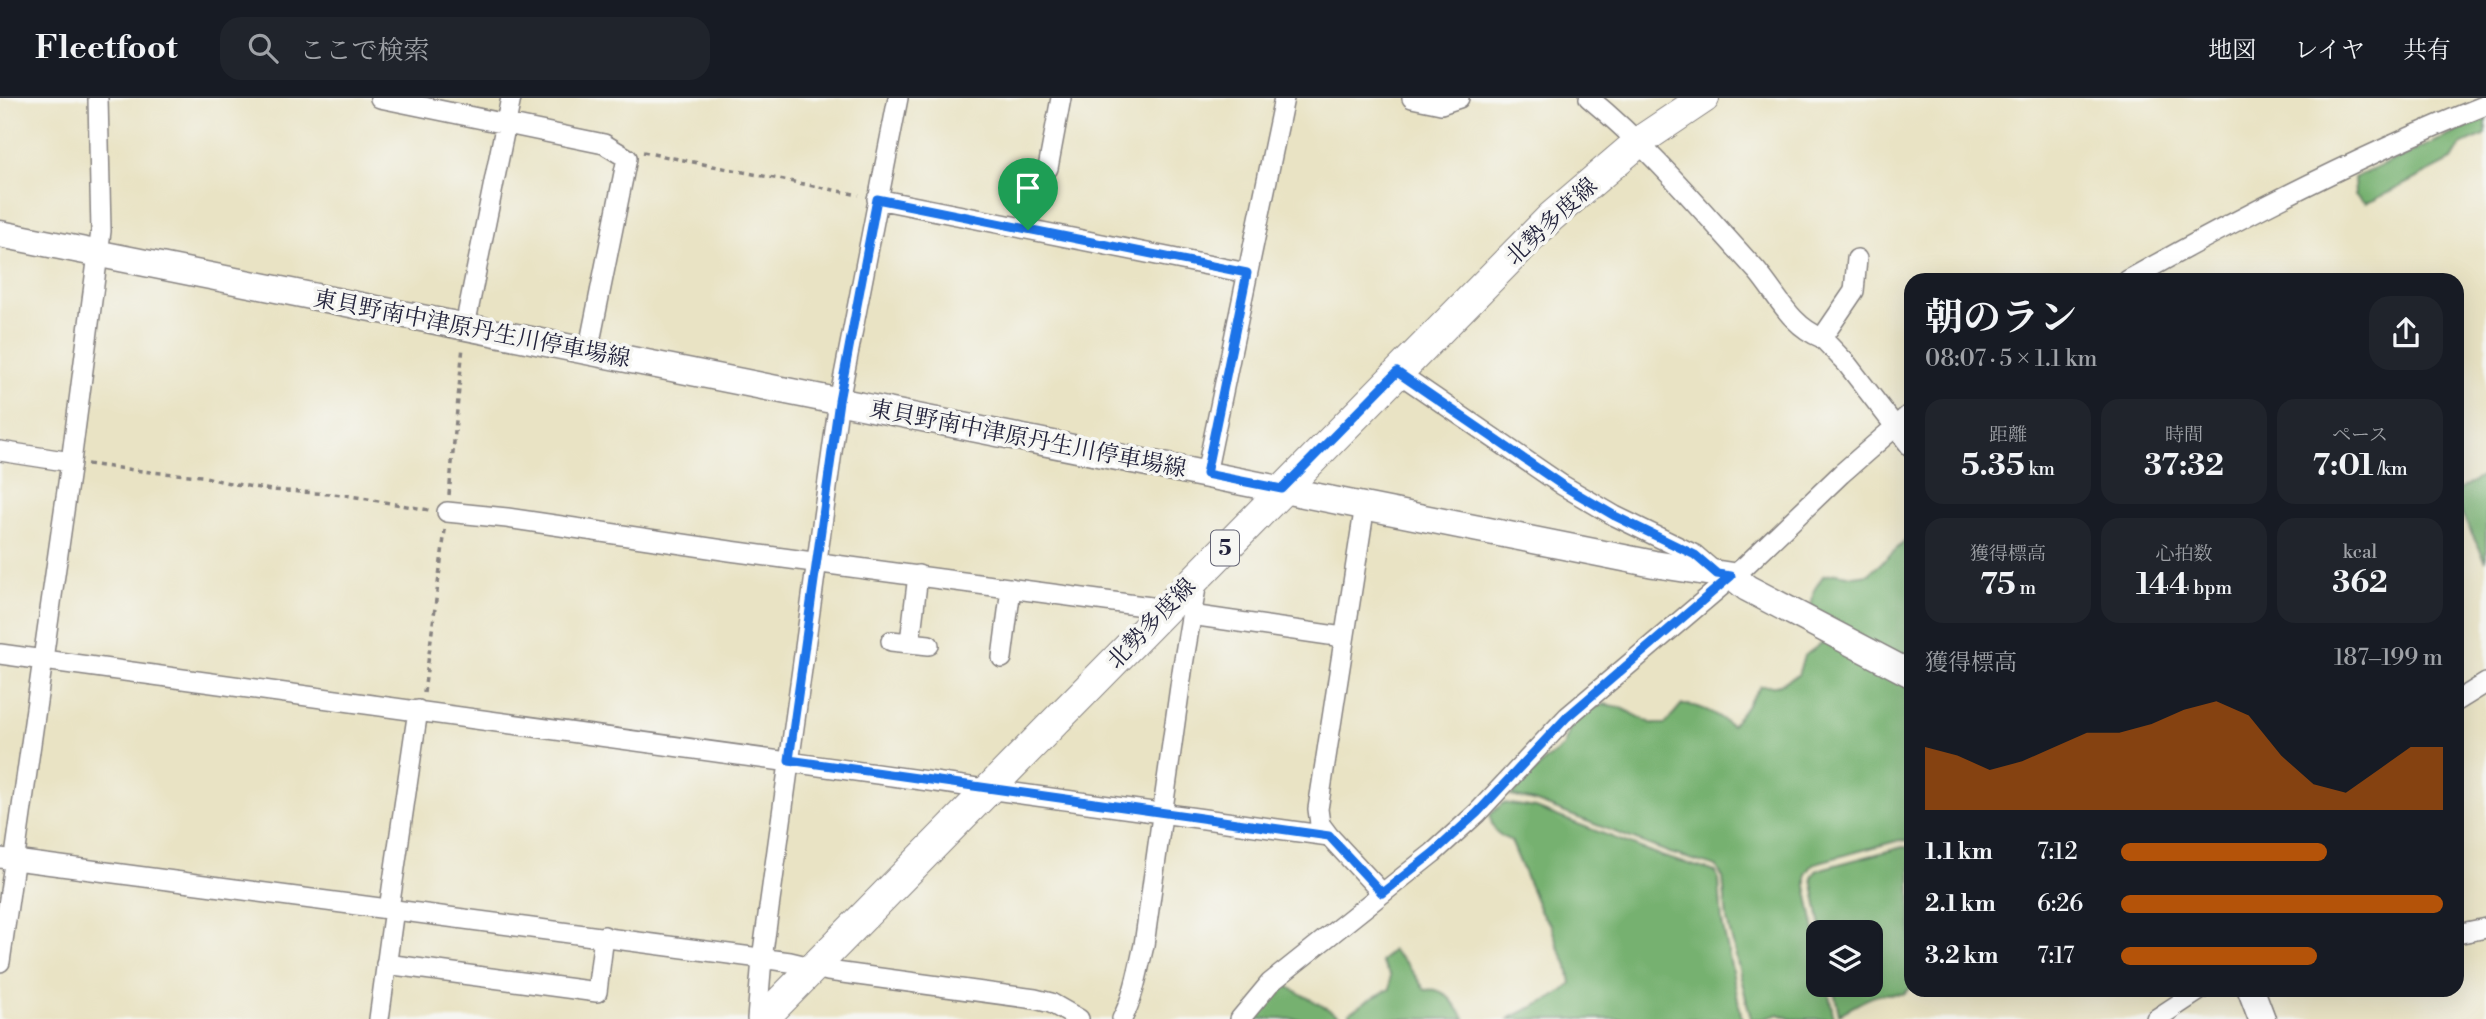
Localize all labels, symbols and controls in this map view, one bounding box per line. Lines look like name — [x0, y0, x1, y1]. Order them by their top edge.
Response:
search box — [220, 17, 710, 80]
text: Fleetfoot — [35, 28, 178, 69]
icon: search — [244, 29, 282, 67]
text: ここで検索 — [300, 35, 430, 67]
text: 地図 — [2208, 36, 2256, 66]
text: レイヤ — [2294, 36, 2365, 66]
text: 共有 — [2403, 36, 2451, 66]
pin — [998, 158, 1058, 230]
icon: arrive — [1009, 169, 1047, 207]
street label: 北勢多度線 — [1500, 172, 1603, 271]
street label: 東貝野南中津原丹生川停車場線 — [311, 285, 633, 373]
text: 朝のラン — [1925, 295, 2077, 342]
button: share — [2369, 296, 2443, 370]
text: 08:07 · 5 × 1.1 km — [1925, 345, 2098, 373]
street label: 東貝野南中津原丹生川停車場線 — [867, 395, 1189, 483]
text: 距離 — [1989, 423, 2027, 447]
text: 時間 — [2165, 423, 2203, 447]
text: ペース — [2332, 423, 2388, 447]
text: 5.35 — [1961, 447, 2025, 485]
text: 37:32 — [2144, 447, 2224, 485]
text: 7:01 — [2312, 447, 2373, 485]
text: km — [2025, 457, 2055, 481]
text: /km — [2373, 457, 2408, 481]
road number: 5 — [1211, 531, 1239, 566]
text: kcal — [2343, 540, 2377, 564]
text: 獲得標高 — [1970, 542, 2046, 566]
text: 心拍数 — [2155, 542, 2213, 566]
text: 362 — [2332, 564, 2388, 602]
text: 75 — [1980, 566, 2016, 604]
text: 144 — [2136, 566, 2190, 604]
street label: 北勢多度線 — [1102, 573, 1202, 675]
text: m — [2016, 576, 2036, 600]
text: bpm — [2190, 576, 2232, 600]
text: 187–199 m — [2334, 644, 2443, 672]
text: 獲得標高 — [1925, 649, 2017, 677]
text: 1.1 km — [1925, 838, 1993, 866]
text: 7:12 — [2037, 838, 2078, 866]
text: 2.1 km — [1925, 890, 1996, 918]
text: 6:26 — [2037, 890, 2083, 918]
map controls — [1806, 920, 1883, 997]
button: layers — [1806, 920, 1883, 997]
text: 3.2 km — [1925, 942, 1998, 970]
text: 7:17 — [2037, 942, 2074, 970]

